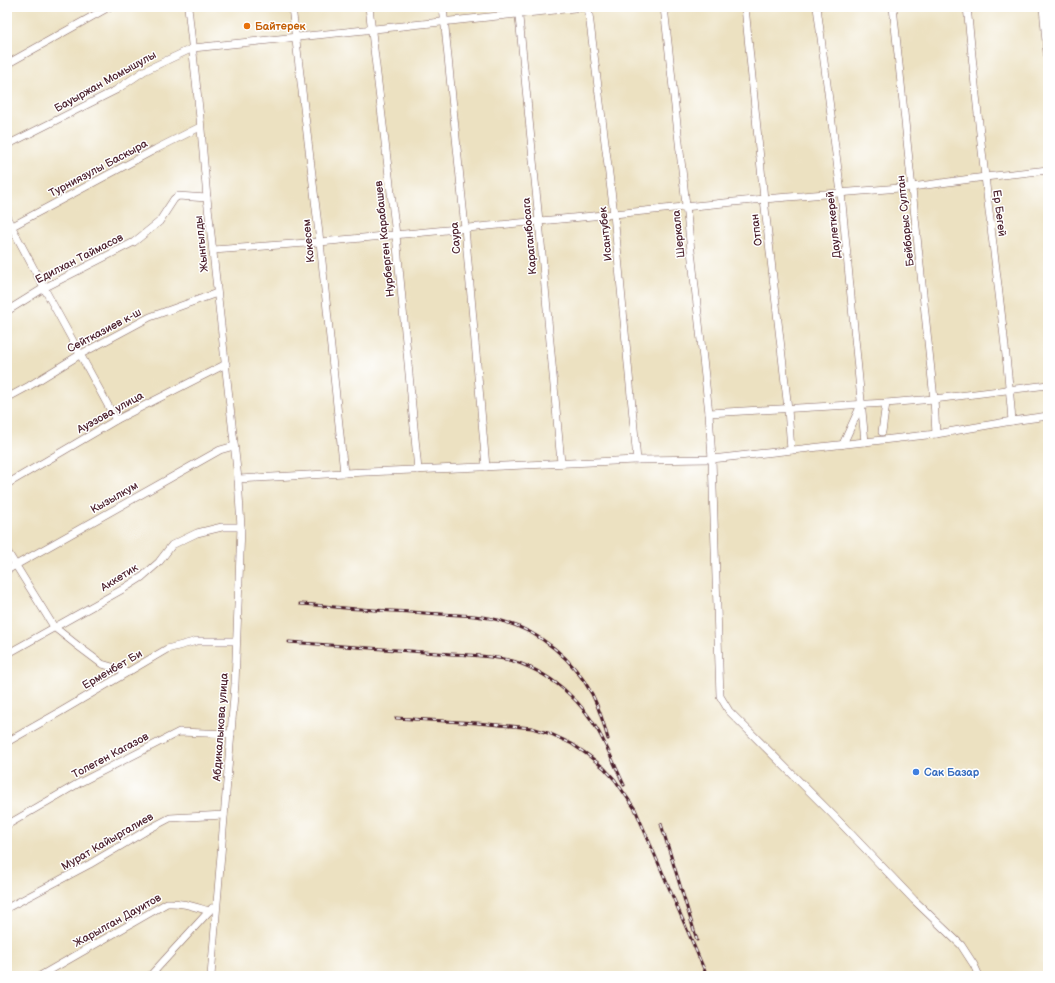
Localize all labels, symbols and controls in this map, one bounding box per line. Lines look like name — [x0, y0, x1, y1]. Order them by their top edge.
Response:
place label: Байтерек — [255, 20, 306, 33]
marker: Байтерек — [242, 21, 252, 31]
street label: Бауыржан Момышулы — [52, 48, 158, 115]
street label: Турниязулы Баскыра — [47, 137, 150, 200]
street label: Бейбарыс Султан — [894, 175, 917, 267]
street label: Нурберген Карабашев — [372, 180, 397, 298]
street label: Ер Бегей — [990, 189, 1009, 237]
street label: Даулеткерей — [824, 191, 843, 259]
street label: Караганбосага — [520, 196, 539, 275]
street label: Исантубек — [596, 206, 615, 262]
street label: Шеркала — [669, 209, 687, 258]
street label: Отпан — [748, 213, 765, 247]
street label: Жынгылды — [192, 215, 211, 273]
street label: Кокесем — [300, 219, 317, 263]
street label: Саура — [448, 221, 463, 254]
street label: Едилхан Таймасов — [33, 231, 125, 286]
street label: Сейтказиев к-ш — [65, 306, 143, 355]
street label: Ауэзова улица — [74, 389, 146, 437]
street label: Кызылкум — [88, 479, 140, 516]
street label: Аккетик — [97, 561, 140, 594]
street label: Ерменбет Би — [80, 647, 144, 692]
street label: Абдикалыкова улица — [210, 672, 231, 783]
street label: Толеген Кагазов — [70, 730, 151, 781]
place label: Сак Базар — [924, 766, 980, 779]
marker: Сак Базар — [911, 767, 921, 777]
street label: Мурат Кайыргалиев — [59, 810, 156, 873]
street label: Жарылган Дауитов — [71, 891, 164, 950]

